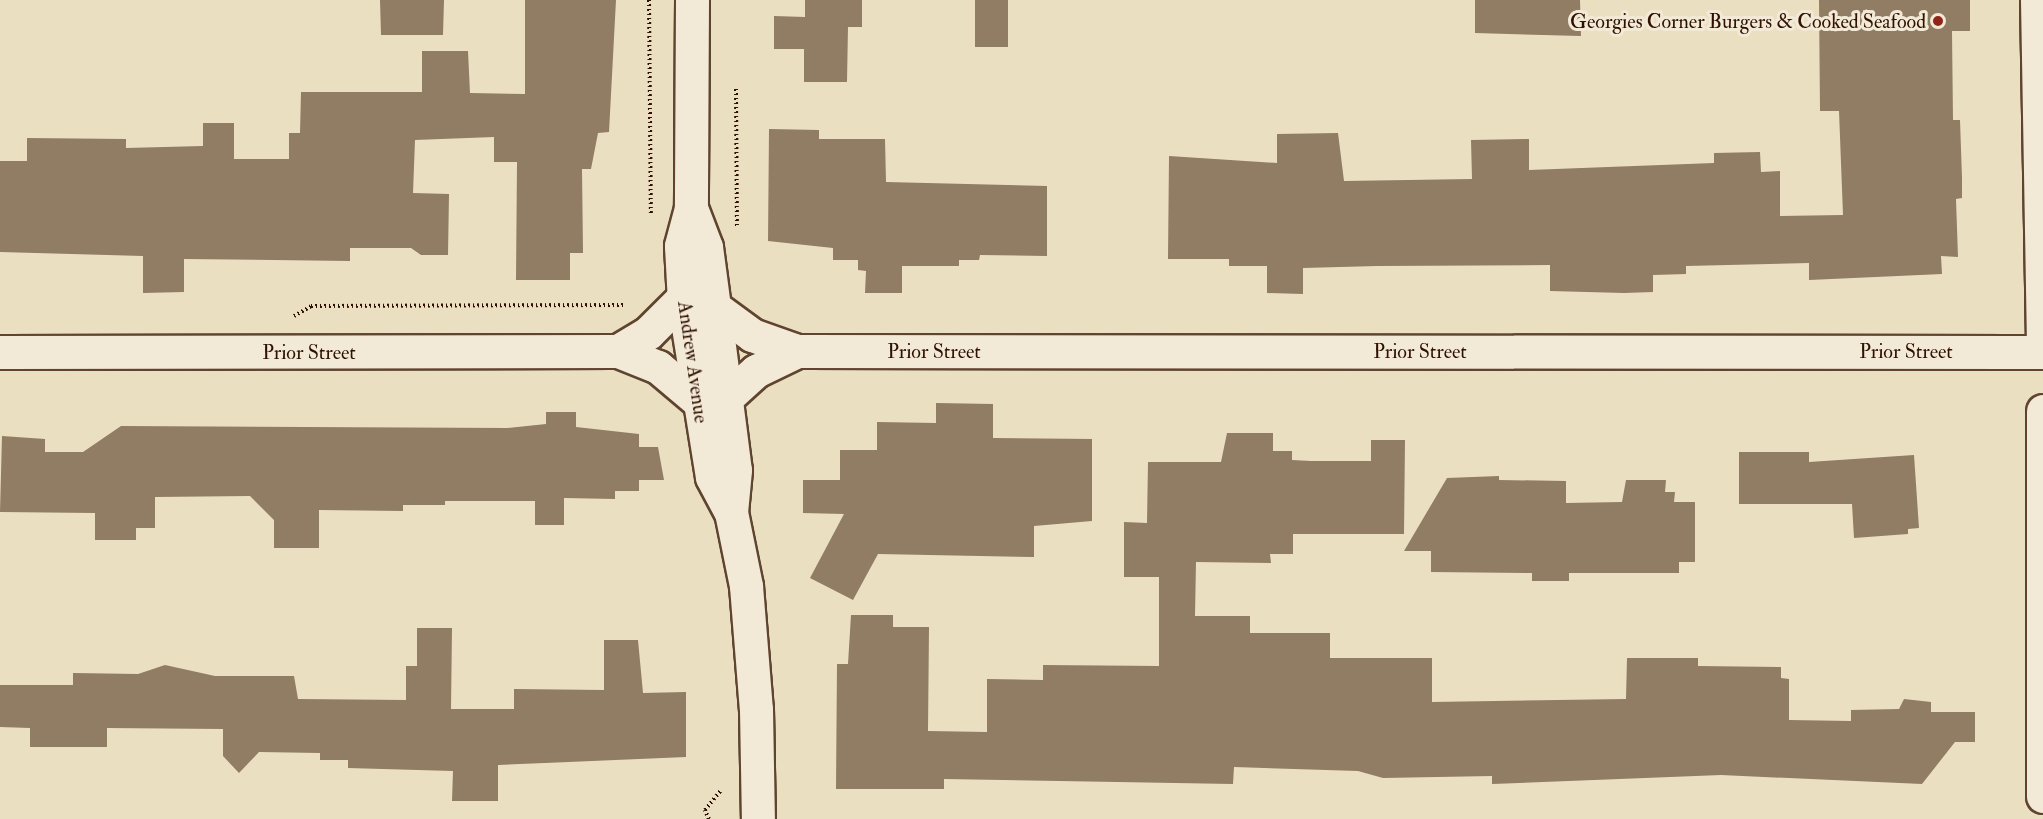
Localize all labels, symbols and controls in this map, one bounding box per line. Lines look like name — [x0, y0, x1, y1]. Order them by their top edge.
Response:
place label: Georgies Corner Burgers & Cooked Seafood — [1570, 9, 1926, 33]
marker: Georgies Corner Burgers & Cooked Seafood — [1931, 14, 1945, 28]
street label: Andrew Avenue — [673, 299, 713, 425]
street label: Prior Street — [887, 339, 981, 363]
street label: Prior Street — [1373, 339, 1467, 363]
street label: Prior Street — [1859, 339, 1953, 363]
street label: Prior Street — [262, 340, 356, 364]

